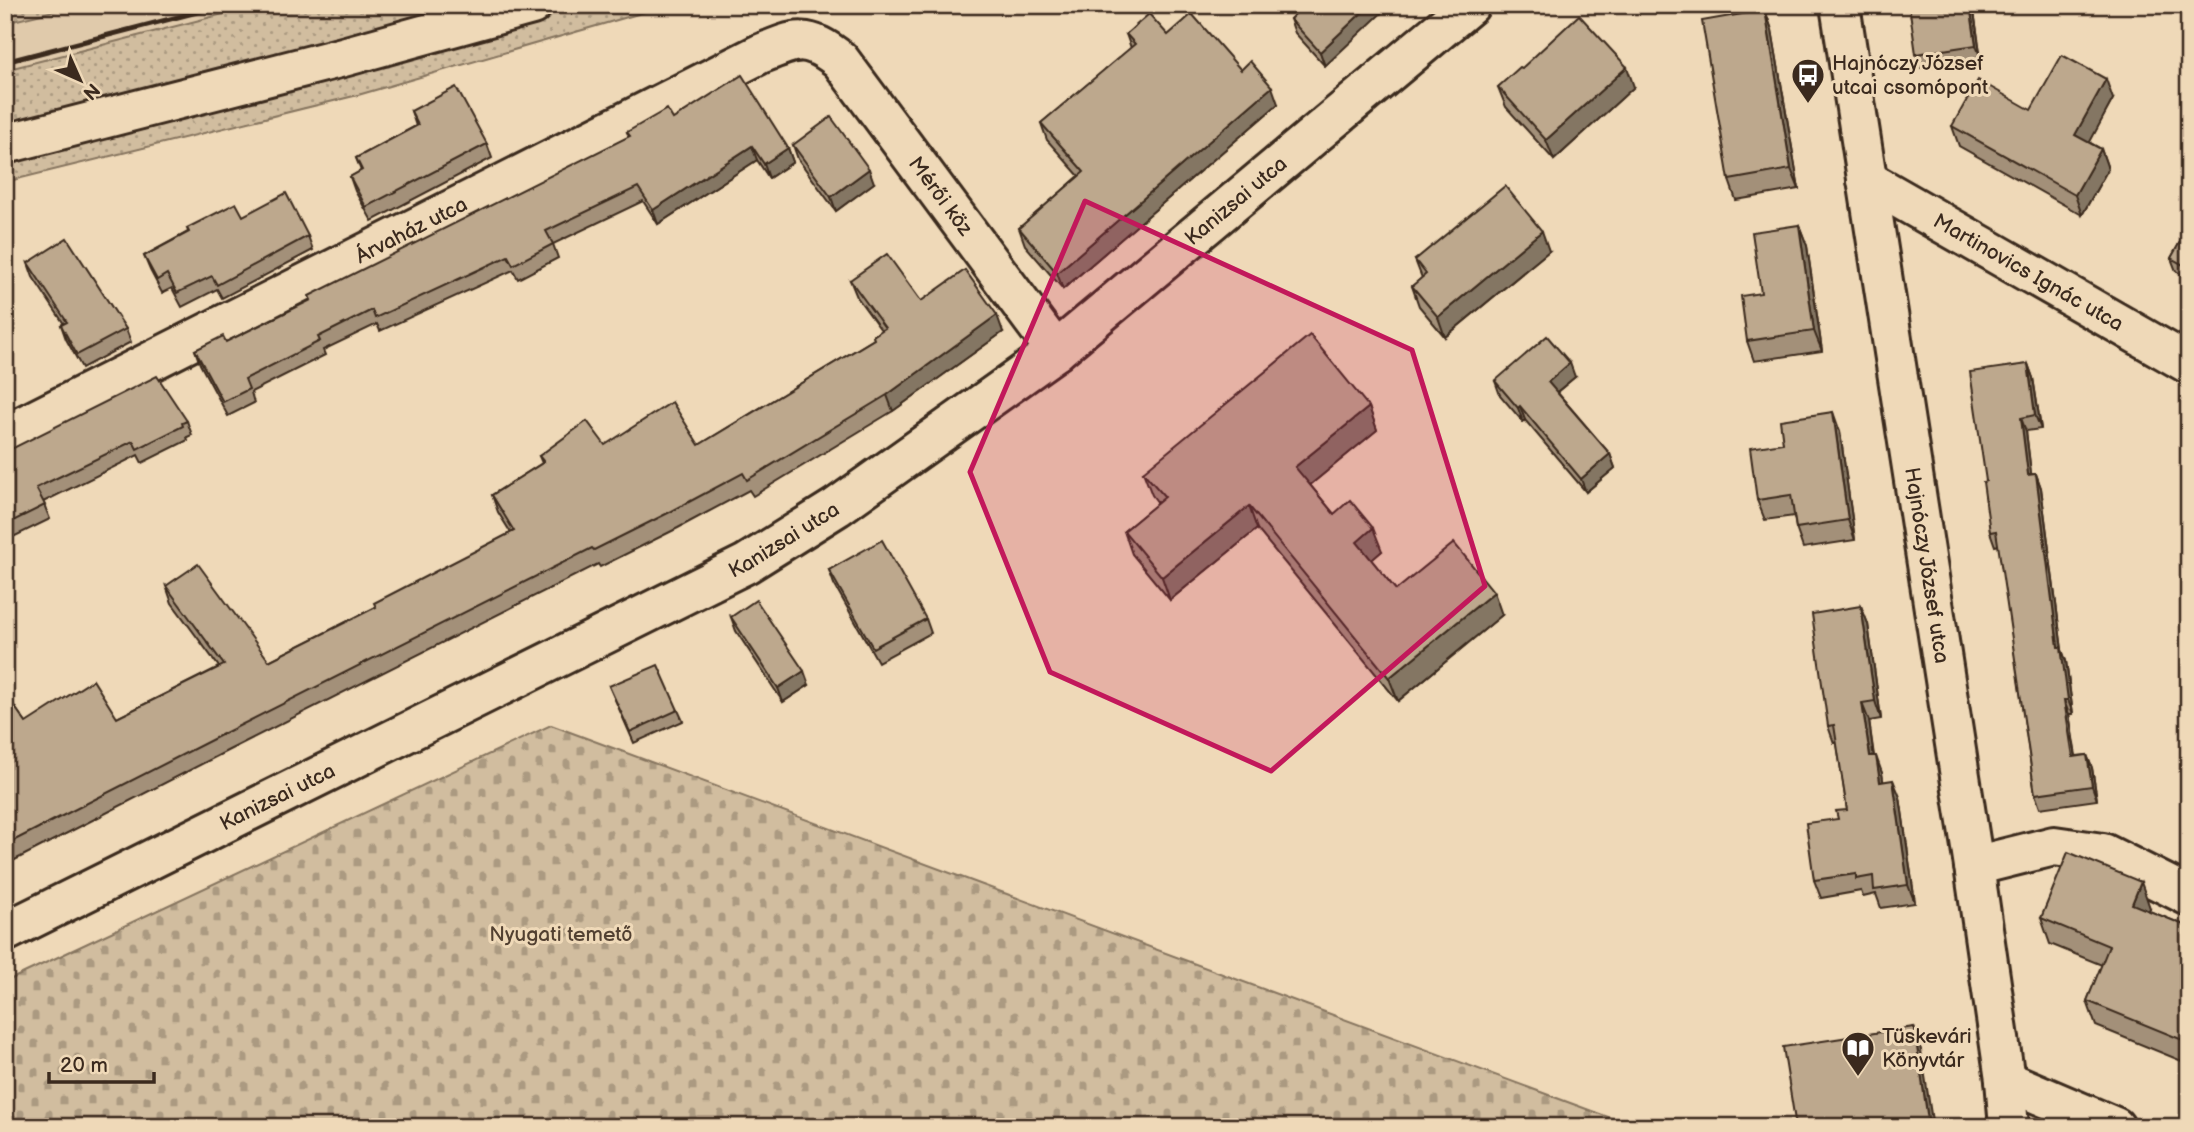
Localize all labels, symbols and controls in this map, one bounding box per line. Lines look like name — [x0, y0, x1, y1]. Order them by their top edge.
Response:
north arrow — [46, 46, 116, 116]
place label: Hajnóczy József utcai csomópont — [1832, 51, 1989, 100]
bus stop icon: Hajnóczy József utcai csomópont — [1789, 56, 1827, 105]
text: N — [78, 78, 104, 104]
street label: Kanizsai utca — [1180, 151, 1292, 251]
street label: Mérői köz — [903, 152, 978, 241]
street label: Árvaház utca — [351, 192, 472, 269]
street label: Martinovics Ignác utca — [1929, 209, 2128, 337]
street label: Hajnóczy József utca — [1899, 466, 1954, 665]
street label: Kanizsai utca — [724, 497, 844, 584]
street label: Kanizsai utca — [216, 758, 339, 836]
park label: Nyugati temető — [489, 922, 633, 947]
place label: Tüskevári Könyvtár — [1882, 1024, 1972, 1073]
library icon: Tüskevári Könyvtár — [1839, 1029, 1877, 1078]
scale bar — [49, 1041, 154, 1085]
text: 20 m — [60, 1053, 108, 1078]

